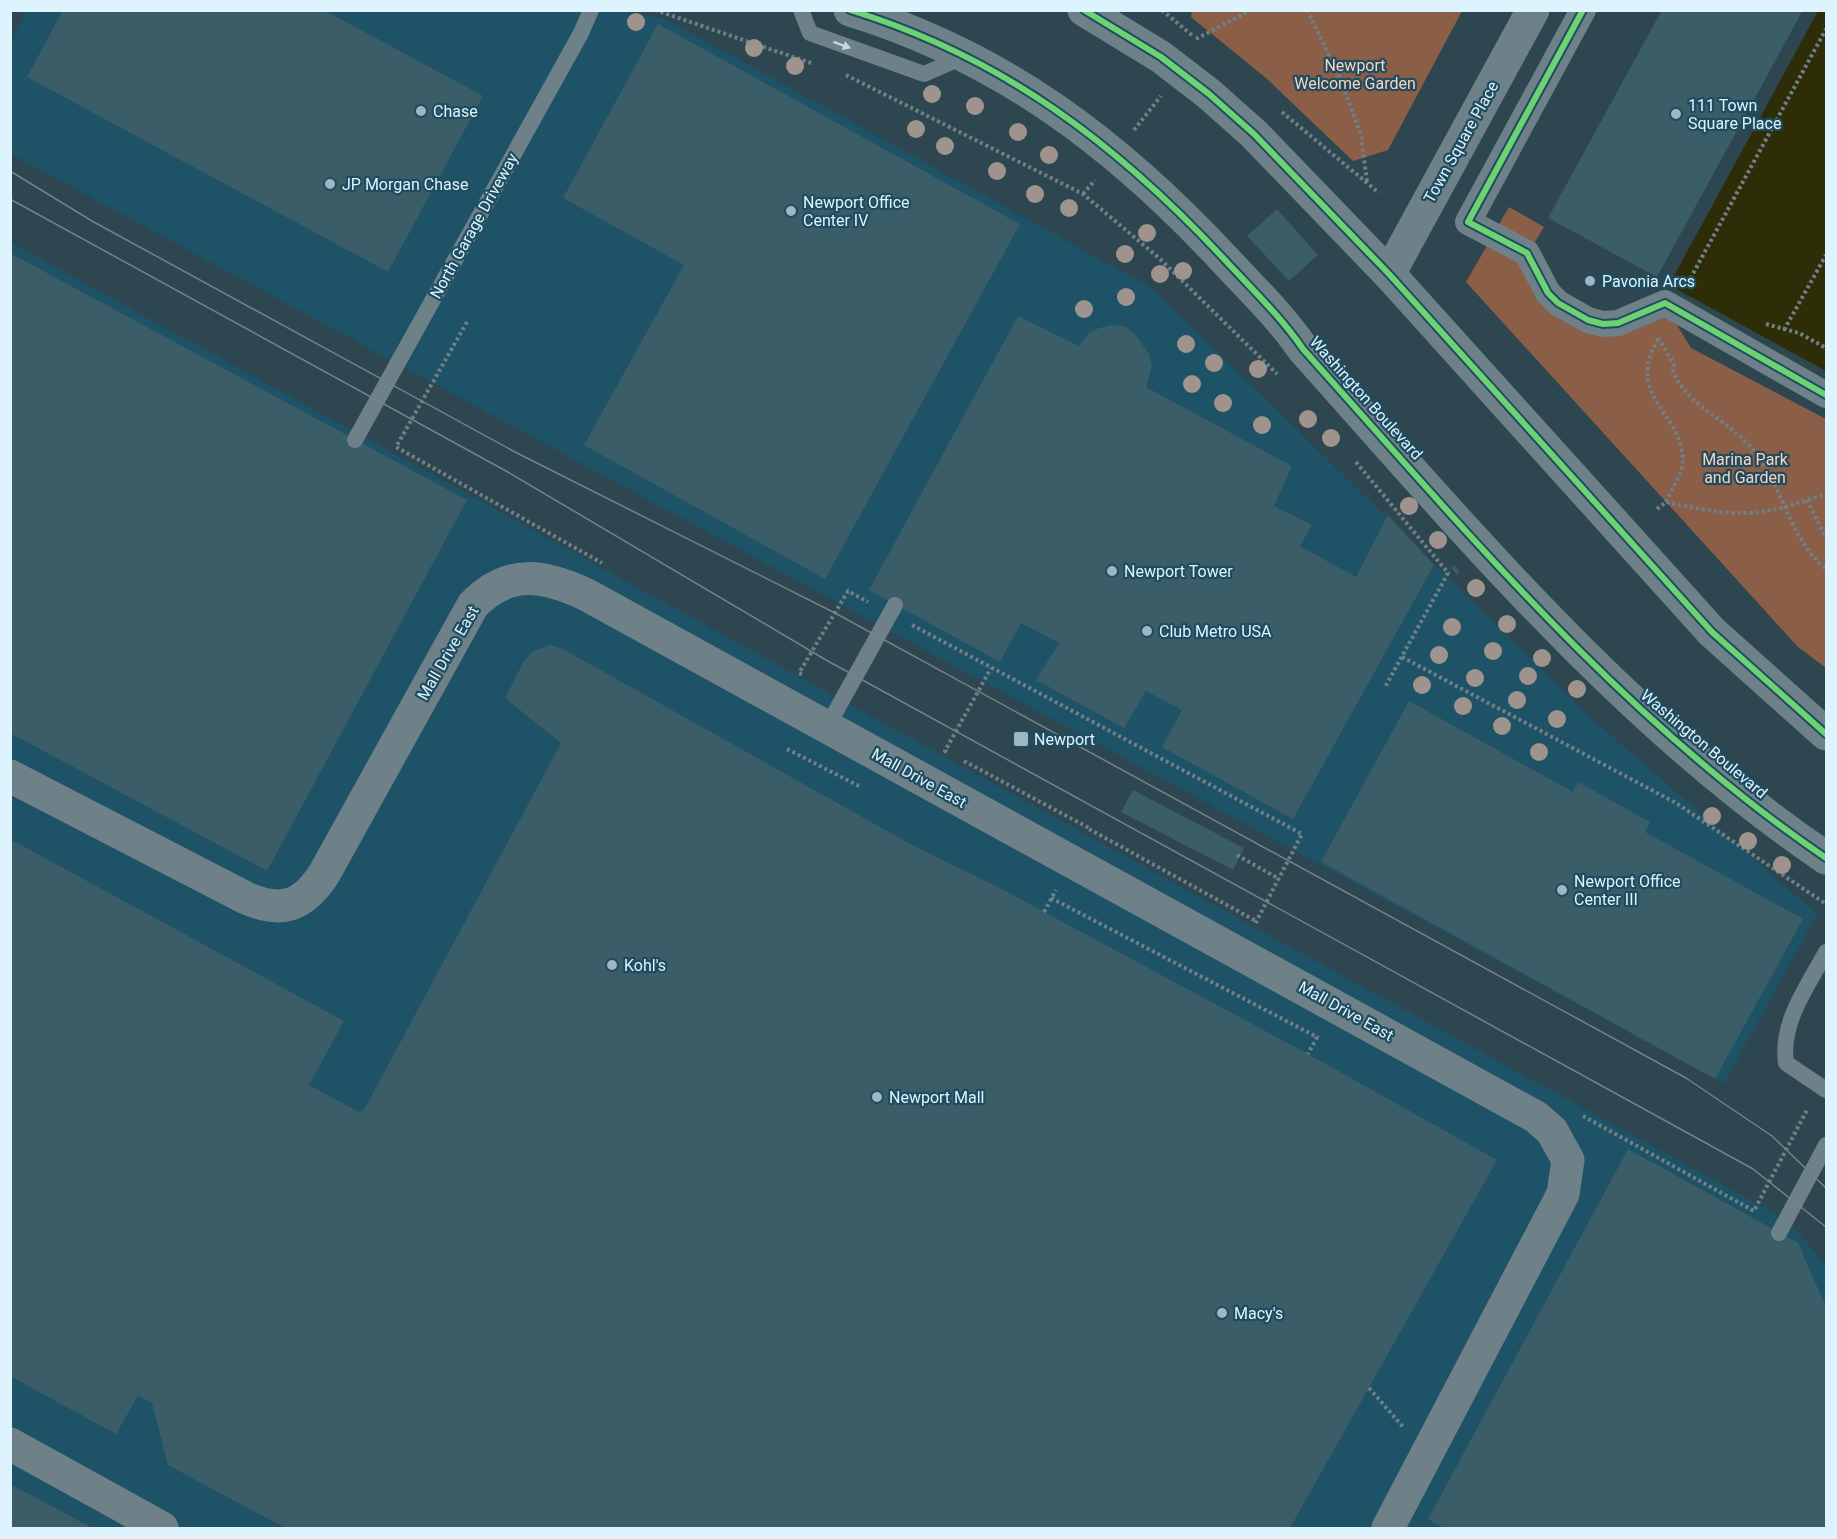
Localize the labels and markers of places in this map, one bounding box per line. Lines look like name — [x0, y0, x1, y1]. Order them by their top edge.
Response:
place label: 111 Town Square Place — [1688, 96, 1781, 133]
place label: Chase — [433, 102, 478, 121]
marker: Chase — [414, 104, 428, 118]
marker: 111 Town Square Place — [1669, 107, 1683, 121]
place label: JP Morgan Chase — [342, 175, 468, 194]
marker: JP Morgan Chase — [323, 177, 337, 191]
place label: Newport Office Center IV — [803, 193, 910, 230]
marker: Newport Office Center IV — [784, 204, 798, 218]
place label: Pavonia Arcs — [1602, 272, 1695, 291]
marker: Pavonia Arcs — [1583, 274, 1597, 288]
place label: Newport Tower — [1124, 562, 1233, 581]
marker: Newport Tower — [1105, 564, 1119, 578]
place label: Club Metro USA — [1159, 622, 1272, 641]
marker: Club Metro USA — [1140, 624, 1154, 638]
marker: Newport — [1012, 730, 1030, 748]
place label: Newport — [1034, 730, 1095, 749]
place label: Newport Office Center III — [1574, 872, 1681, 909]
marker: Newport Office Center III — [1555, 883, 1569, 897]
place label: Kohl's — [624, 956, 666, 975]
marker: Kohl's — [605, 958, 619, 972]
place label: Newport Mall — [889, 1088, 985, 1107]
marker: Newport Mall — [870, 1090, 884, 1104]
place label: Macy's — [1234, 1304, 1283, 1323]
marker: Macy's — [1215, 1306, 1229, 1320]

